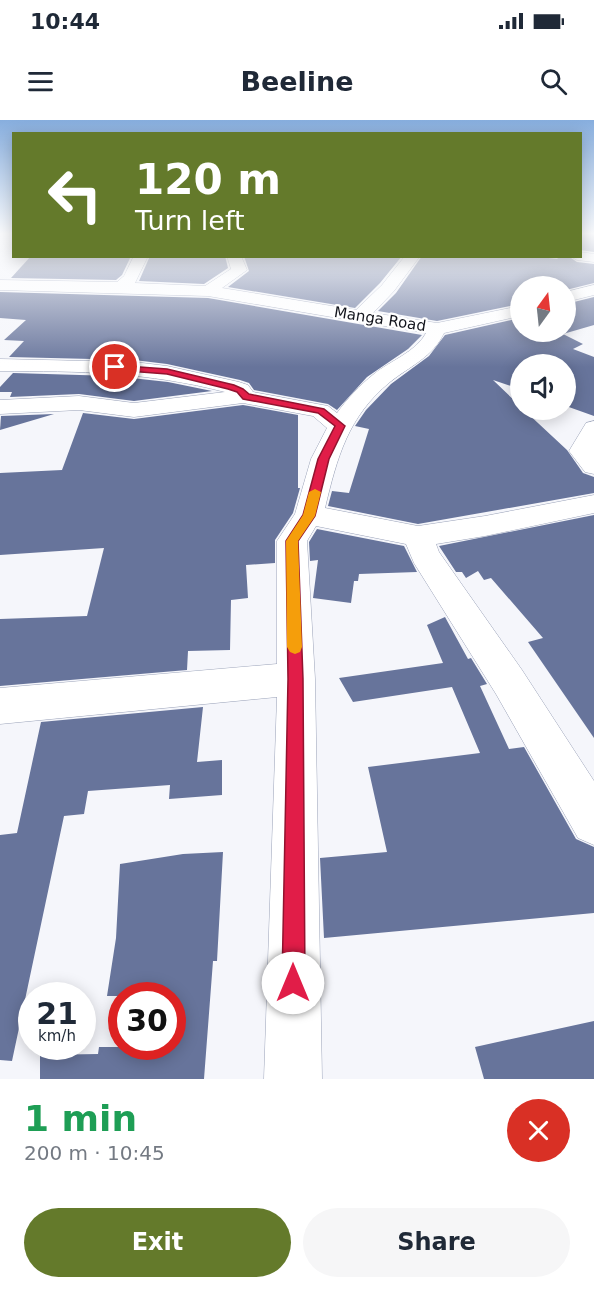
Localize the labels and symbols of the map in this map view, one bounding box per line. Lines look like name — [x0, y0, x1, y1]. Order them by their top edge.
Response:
north arrow — [510, 276, 576, 342]
street label: Manga Road — [333, 303, 427, 335]
pin — [89, 341, 140, 392]
position arrow — [261, 951, 325, 1015]
speed limit sign: 30 — [108, 982, 186, 1060]

